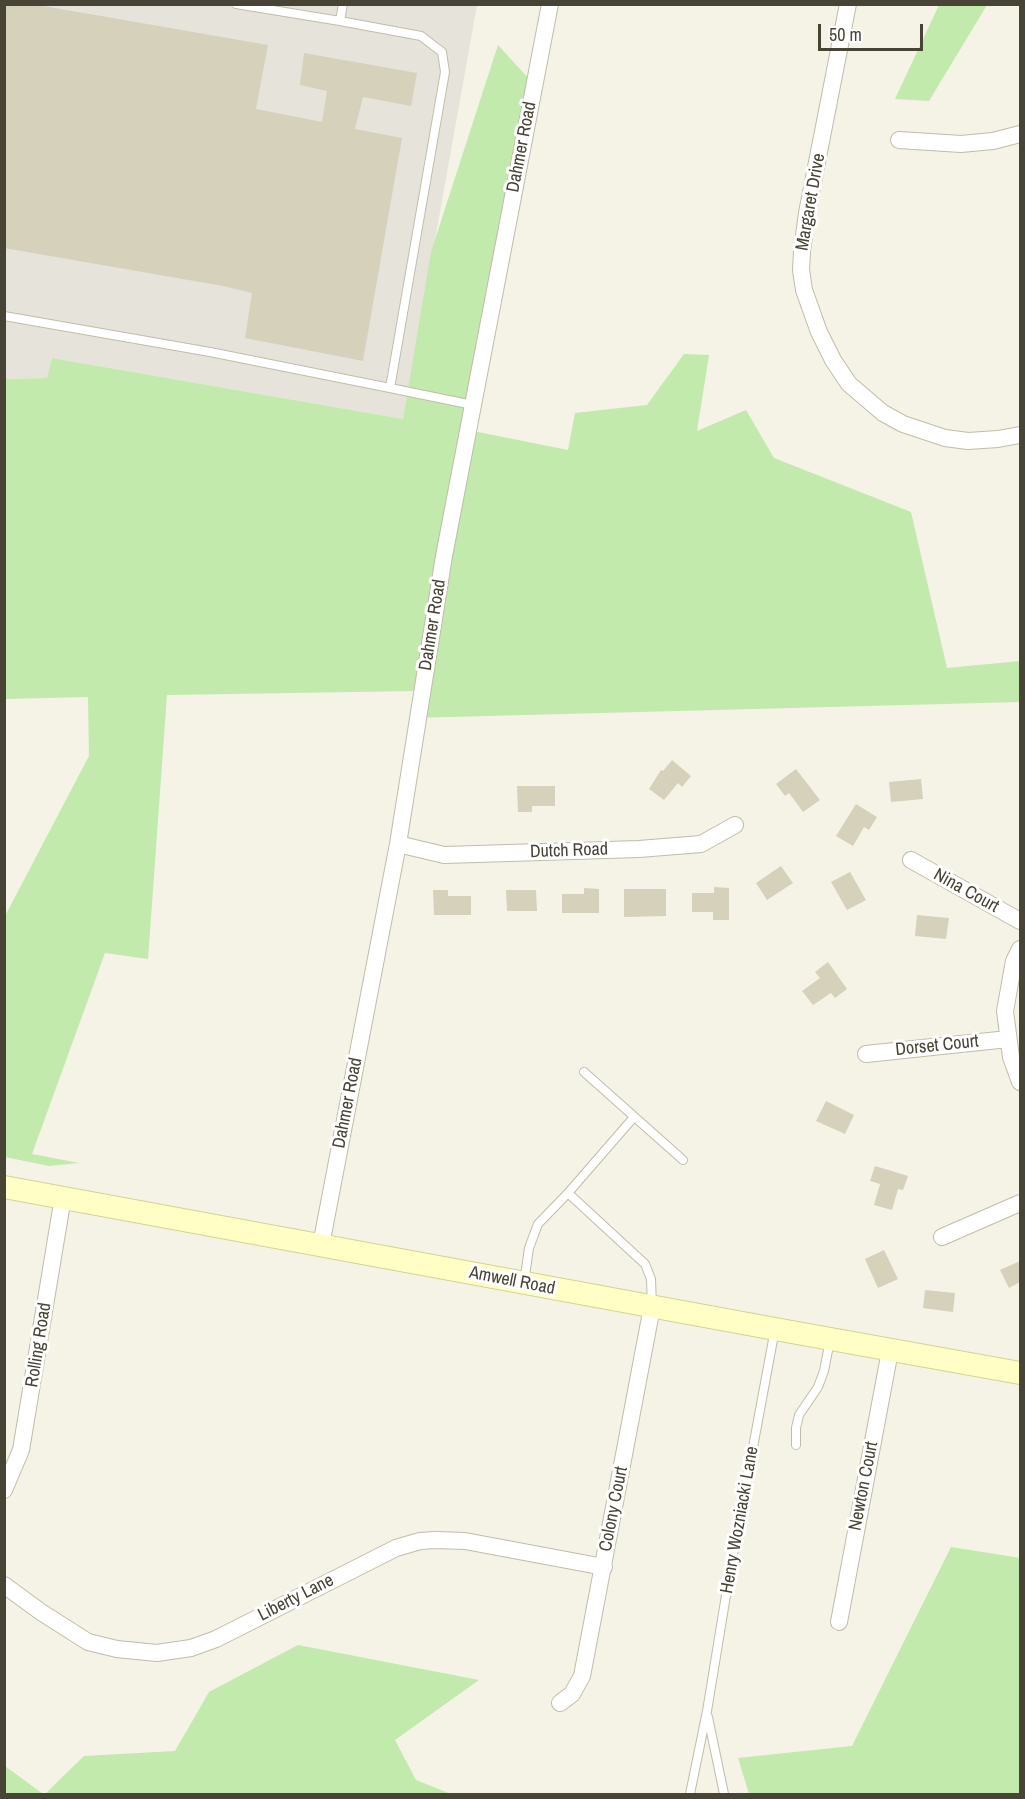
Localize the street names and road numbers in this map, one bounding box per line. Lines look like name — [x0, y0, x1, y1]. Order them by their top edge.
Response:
street label: Dahmer Road — [503, 100, 541, 194]
street label: Margaret Drive — [792, 152, 830, 252]
street label: Dahmer Road — [415, 578, 451, 672]
street label: Dutch Road — [530, 839, 608, 863]
street label: Nina Court — [930, 864, 1002, 918]
street label: Dorset Court — [894, 1031, 980, 1061]
street label: Dahmer Road — [329, 1056, 367, 1150]
street label: Amwell Road — [467, 1262, 557, 1300]
street label: Rolling Road — [22, 1301, 56, 1389]
street label: Newton Court — [845, 1440, 883, 1532]
street label: Henry Wozniacki Lane — [716, 1445, 764, 1595]
street label: Colony Court — [595, 1465, 633, 1553]
street label: Liberty Lane — [255, 1570, 337, 1626]

